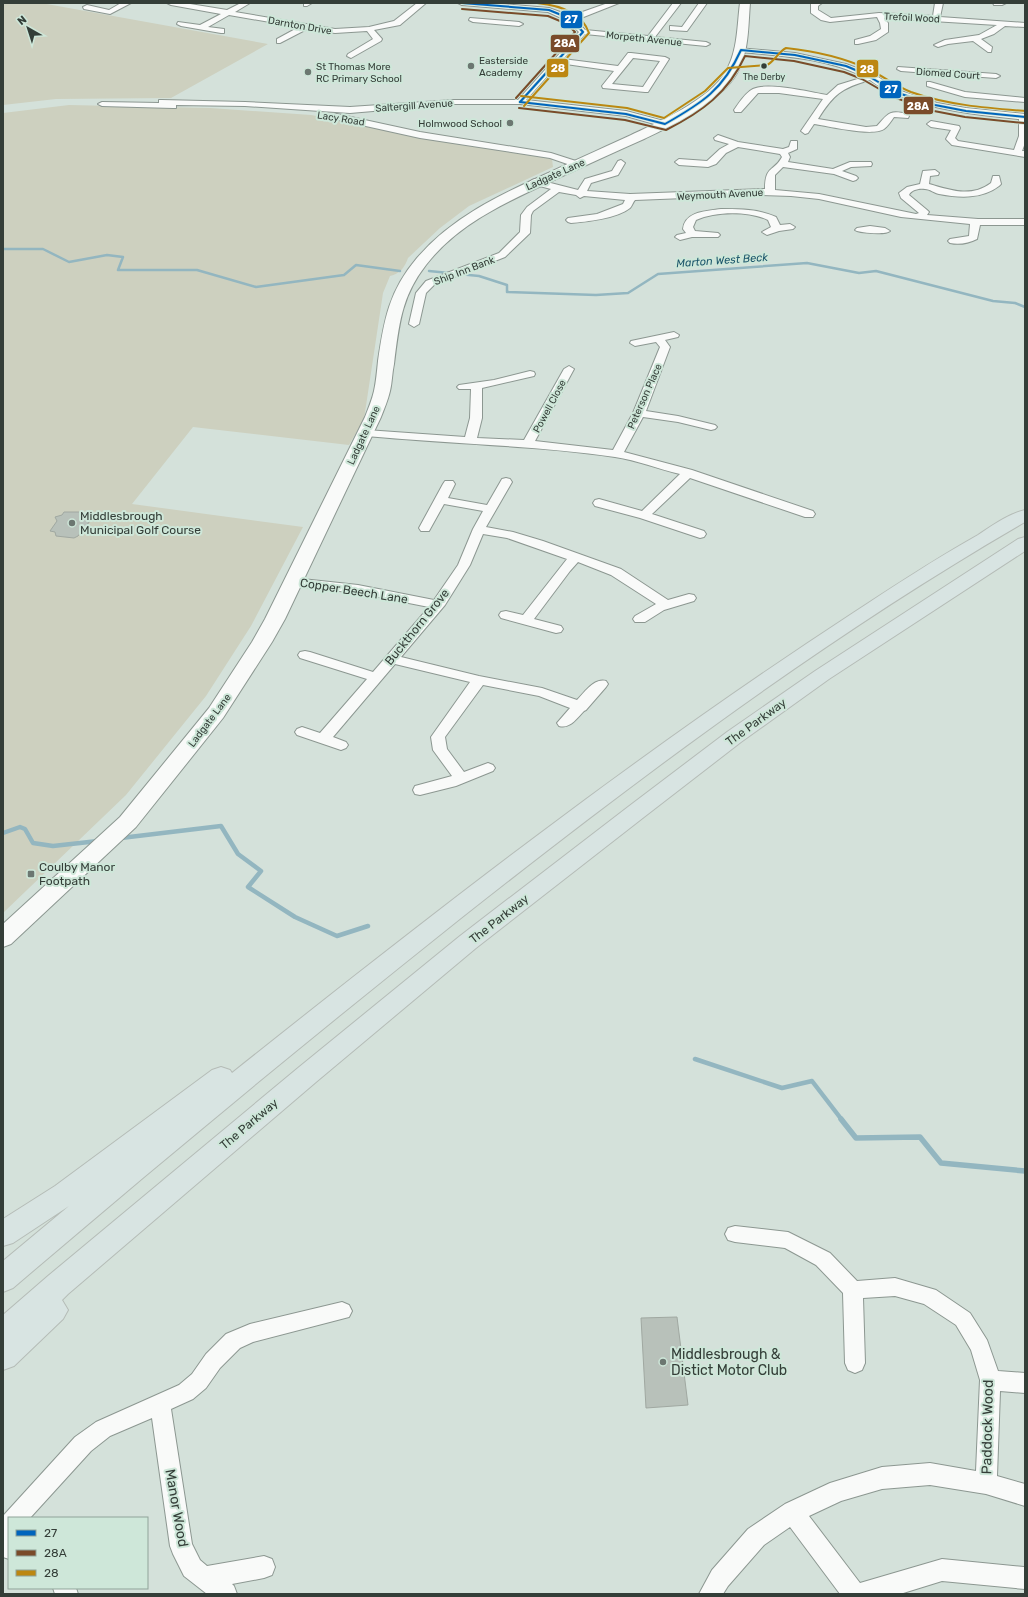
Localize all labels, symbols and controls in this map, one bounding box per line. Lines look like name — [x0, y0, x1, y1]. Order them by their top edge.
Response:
north arrow — [8, 8, 48, 48]
line badge: 27 — [560, 10, 583, 29]
street label: Trefoil Wood — [884, 11, 940, 25]
text: N — [15, 13, 29, 28]
text: 27 — [564, 13, 578, 26]
street label: Darnton Drive — [267, 14, 333, 38]
street label: Morpeth Avenue — [605, 29, 683, 49]
line badge: 28A — [550, 34, 580, 53]
text: 28A — [554, 37, 576, 50]
place label: Easterside Academy — [479, 55, 528, 79]
line badge: 28 — [546, 58, 569, 78]
line badge: 28 — [856, 59, 879, 78]
place label: St Thomas More RC Primary School — [316, 61, 402, 85]
marker: Easterside Academy — [466, 61, 476, 71]
marker: The Derby — [759, 61, 769, 71]
text: 28 — [551, 62, 565, 75]
text: 28 — [860, 63, 874, 76]
street label: Diomed Court — [916, 66, 980, 82]
marker: St Thomas More RC Primary School — [303, 67, 313, 77]
place label: The Derby — [743, 72, 785, 82]
line badge: 27 — [879, 80, 902, 99]
text: 27 — [884, 83, 898, 96]
line badge: 28A — [903, 96, 934, 115]
street label: Saltergill Avenue — [375, 97, 454, 115]
text: 28A — [907, 100, 929, 113]
street label: Lacy Road — [316, 109, 365, 129]
place label: Holmwood School — [418, 118, 502, 130]
marker: Holmwood School — [505, 118, 515, 128]
street label: Ladgate Lane — [524, 156, 587, 193]
street label: Weymouth Avenue — [677, 187, 764, 203]
water label: Marton West Beck — [676, 251, 769, 270]
street label: Ship Inn Bank — [432, 254, 497, 288]
street label: Peterson Place — [625, 362, 665, 431]
street label: Powell Close — [531, 378, 569, 435]
street label: Ladgate Lane — [345, 404, 383, 467]
place label: Middlesbrough Municipal Golf Course — [80, 509, 201, 537]
marker: Middlesbrough Municipal Golf Course — [67, 518, 77, 528]
street label: Copper Beech Lane — [299, 576, 409, 606]
street label: Buckthorn Grove — [382, 586, 452, 668]
street label: Ladgate Lane — [186, 691, 234, 749]
street label: The Parkway — [723, 695, 789, 749]
place label: Coulby Manor Footpath — [39, 860, 115, 888]
marker: Coulby Manor Footpath — [26, 869, 36, 879]
street label: The Parkway — [467, 891, 532, 946]
street label: The Parkway — [217, 1096, 281, 1152]
place label: Middlesbrough & Distict Motor Club — [671, 1346, 787, 1379]
marker: Middlesbrough & Distict Motor Club — [658, 1357, 668, 1367]
street label: Paddock Wood — [978, 1380, 997, 1474]
street label: Manor Wood — [161, 1468, 192, 1548]
legend — [8, 1517, 148, 1589]
text: 27 — [44, 1526, 57, 1540]
text: 28A — [44, 1546, 67, 1560]
text: 28 — [44, 1566, 59, 1580]

